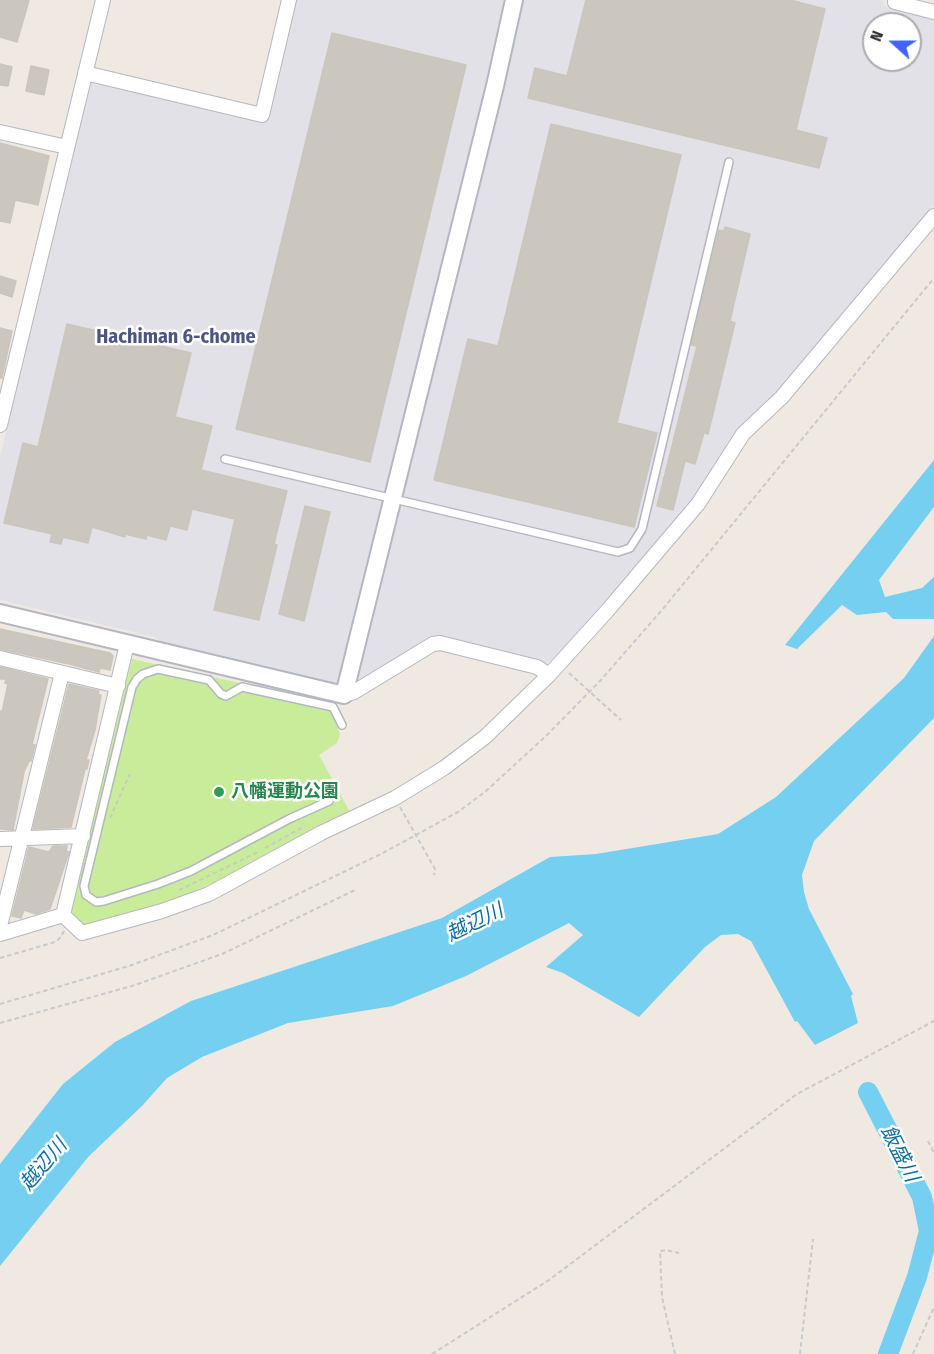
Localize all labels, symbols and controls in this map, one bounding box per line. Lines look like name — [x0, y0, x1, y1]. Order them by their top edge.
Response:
north arrow — [862, 12, 922, 72]
text: N — [866, 28, 887, 44]
district label: Hachiman 6-chome — [96, 325, 256, 349]
place label: 八幡運動公園 — [231, 781, 339, 803]
marker: 八幡運動公園 — [212, 785, 226, 799]
water label: 越辺川 — [443, 899, 507, 947]
water label: 飯盛川 — [875, 1122, 923, 1186]
water label: 越辺川 — [16, 1134, 72, 1196]

